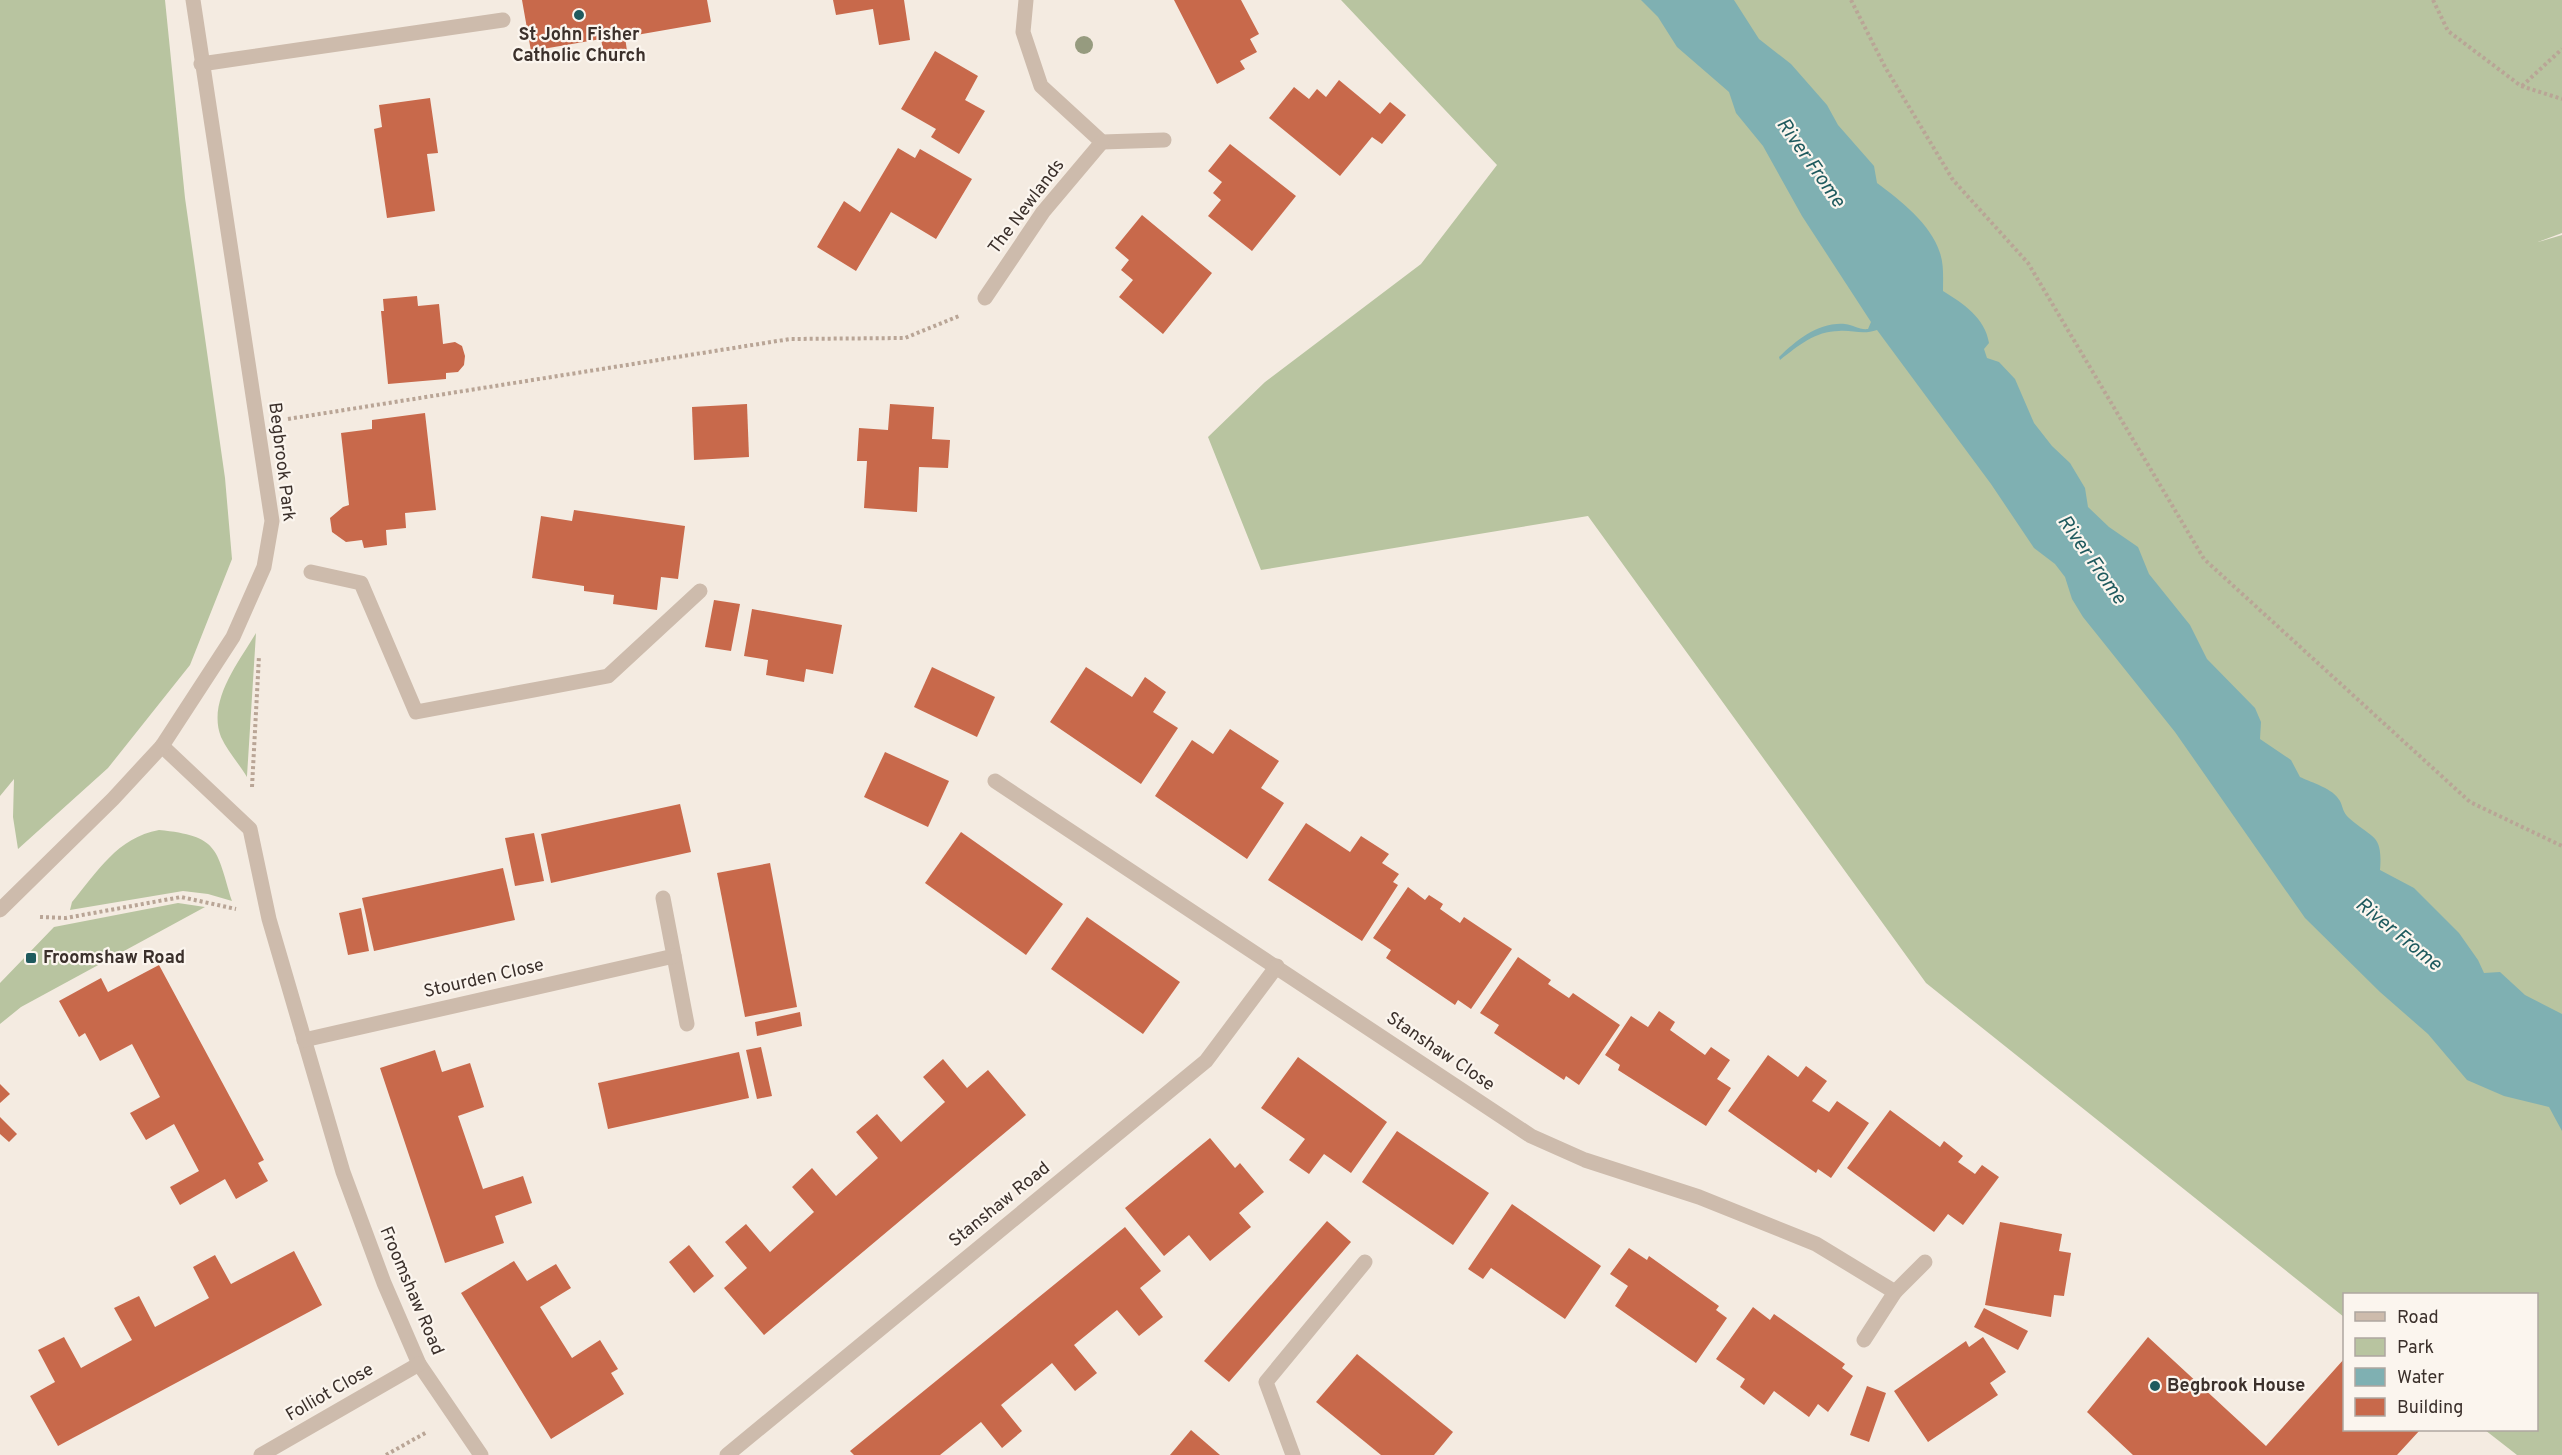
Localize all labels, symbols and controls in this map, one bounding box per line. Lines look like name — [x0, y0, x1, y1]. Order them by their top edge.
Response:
marker: St John Fisher Catholic Church — [572, 8, 586, 22]
place label: St John Fisher Catholic Church — [512, 24, 646, 68]
water label: River Frome — [1770, 113, 1851, 213]
street label: The Newlands — [984, 155, 1070, 259]
street label: Begbrook Park — [262, 401, 300, 523]
water label: River Frome — [2051, 510, 2132, 610]
water label: River Frome — [2350, 892, 2447, 978]
place label: Froomshaw Road — [43, 947, 185, 970]
marker: Froomshaw Road — [24, 951, 38, 965]
street label: Stourden Close — [422, 954, 546, 1004]
street label: Stanshaw Close — [1381, 1007, 1499, 1097]
street label: Stanshaw Road — [945, 1157, 1055, 1253]
street label: Froomshaw Road — [374, 1223, 448, 1359]
legend — [2343, 1293, 2538, 1431]
text: Road — [2397, 1307, 2439, 1330]
text: Park — [2397, 1337, 2434, 1360]
street label: Folliot Close — [282, 1359, 378, 1427]
text: Water — [2397, 1367, 2444, 1390]
place label: Begbrook House — [2167, 1375, 2305, 1398]
marker: Begbrook House — [2148, 1379, 2162, 1393]
text: Building — [2397, 1397, 2463, 1420]

